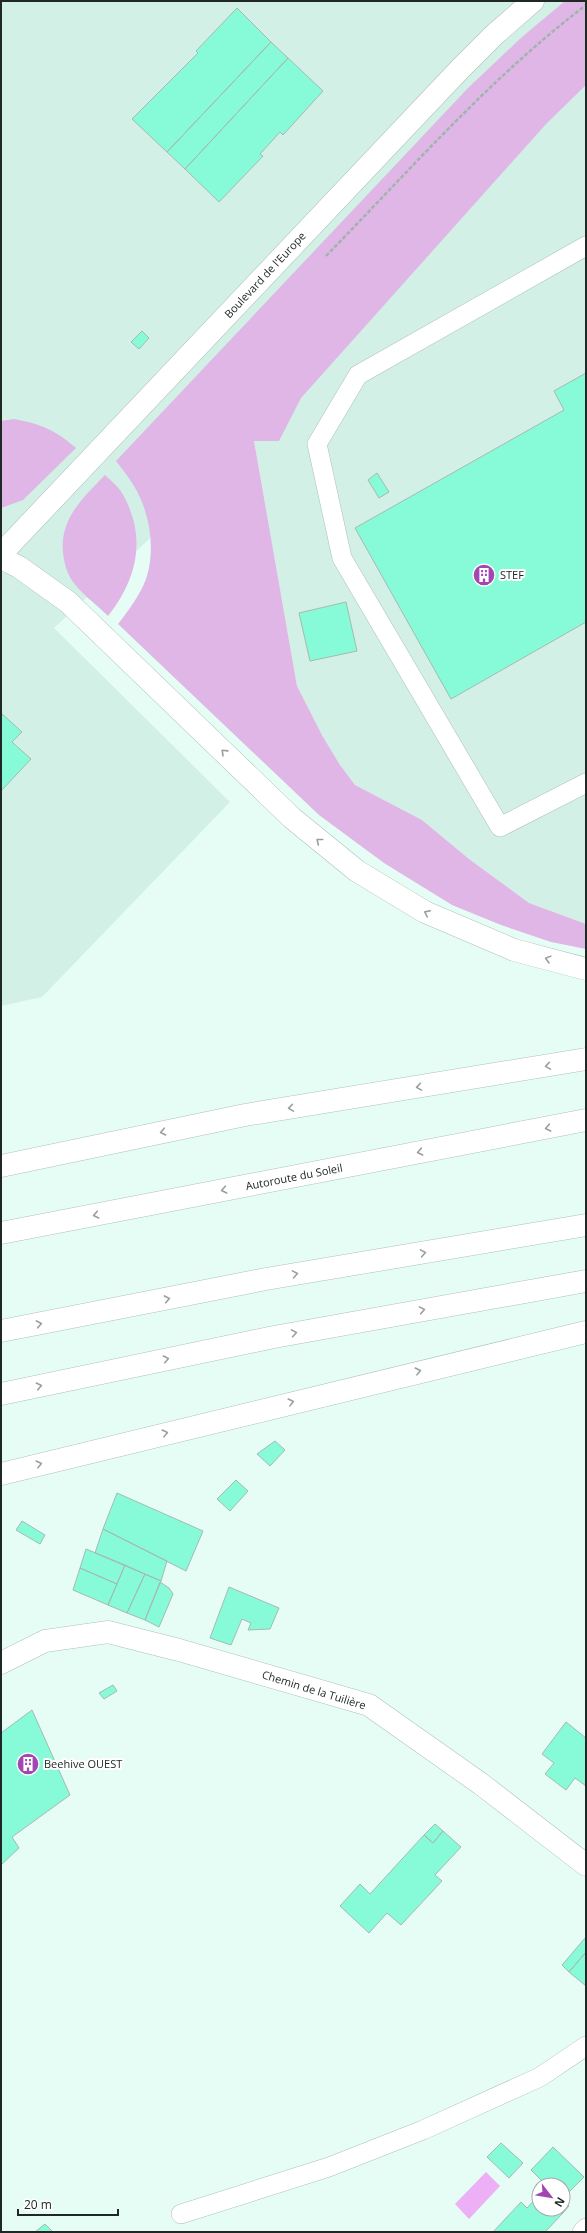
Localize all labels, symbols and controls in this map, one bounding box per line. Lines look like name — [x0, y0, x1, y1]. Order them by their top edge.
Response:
street label: Boulevard de l'Europe — [221, 228, 309, 321]
building icon: STEF — [471, 562, 497, 588]
place label: STEF — [500, 567, 524, 582]
one-way arrow — [221, 749, 229, 757]
one-way arrow — [317, 838, 324, 845]
one-way arrow — [424, 910, 432, 917]
one-way arrow — [545, 955, 552, 964]
one-way arrow — [544, 1061, 551, 1069]
one-way arrow — [416, 1082, 422, 1090]
one-way arrow — [288, 1103, 294, 1111]
one-way arrow — [545, 1123, 551, 1131]
one-way arrow — [160, 1127, 166, 1136]
one-way arrow — [417, 1148, 423, 1156]
street label: Autoroute du Soleil — [244, 1160, 344, 1193]
one-way arrow — [221, 1185, 227, 1194]
one-way arrow — [93, 1210, 99, 1218]
one-way arrow — [420, 1249, 426, 1257]
one-way arrow — [291, 1271, 298, 1279]
one-way arrow — [164, 1295, 170, 1303]
one-way arrow — [419, 1306, 425, 1315]
one-way arrow — [36, 1320, 42, 1329]
one-way arrow — [291, 1329, 297, 1338]
one-way arrow — [163, 1356, 170, 1364]
one-way arrow — [414, 1368, 421, 1376]
one-way arrow — [36, 1382, 42, 1390]
one-way arrow — [288, 1399, 295, 1407]
one-way arrow — [162, 1430, 168, 1438]
one-way arrow — [36, 1461, 42, 1469]
street label: Chemin de la Tuilière — [260, 1667, 368, 1712]
building icon: Beehive OUEST — [15, 1751, 41, 1777]
place label: Beehive OUEST — [44, 1756, 122, 1771]
north arrow — [531, 2177, 571, 2217]
scale bar — [18, 2191, 118, 2217]
text: N — [551, 2195, 569, 2210]
text: 20 m — [24, 2196, 52, 2213]

